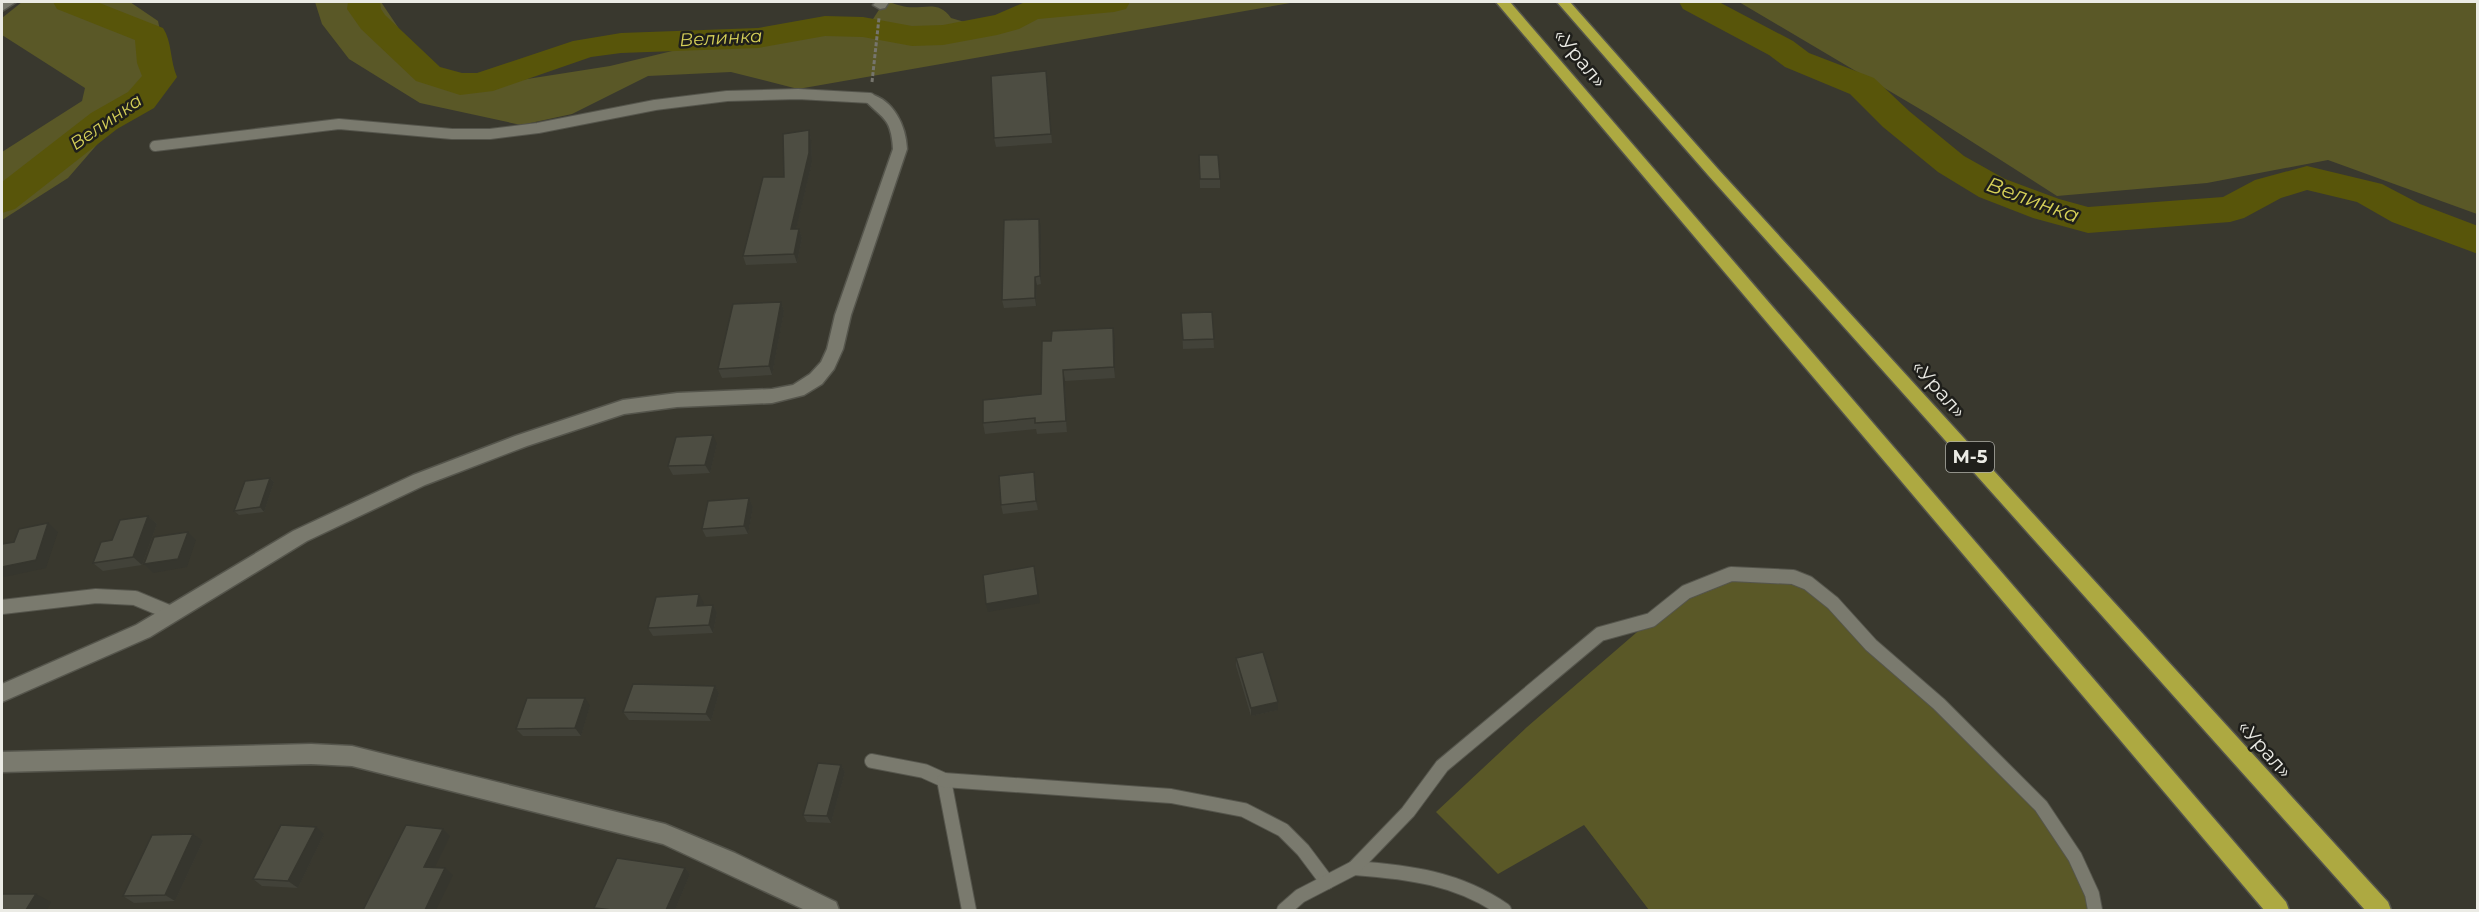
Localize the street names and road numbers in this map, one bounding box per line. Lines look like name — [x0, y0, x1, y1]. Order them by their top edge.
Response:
street label: «Урал» — [1548, 24, 1612, 92]
street label: «Урал» — [1907, 355, 1971, 423]
road number: М-5 — [1946, 442, 1994, 472]
street label: «Урал» — [2233, 715, 2297, 783]

